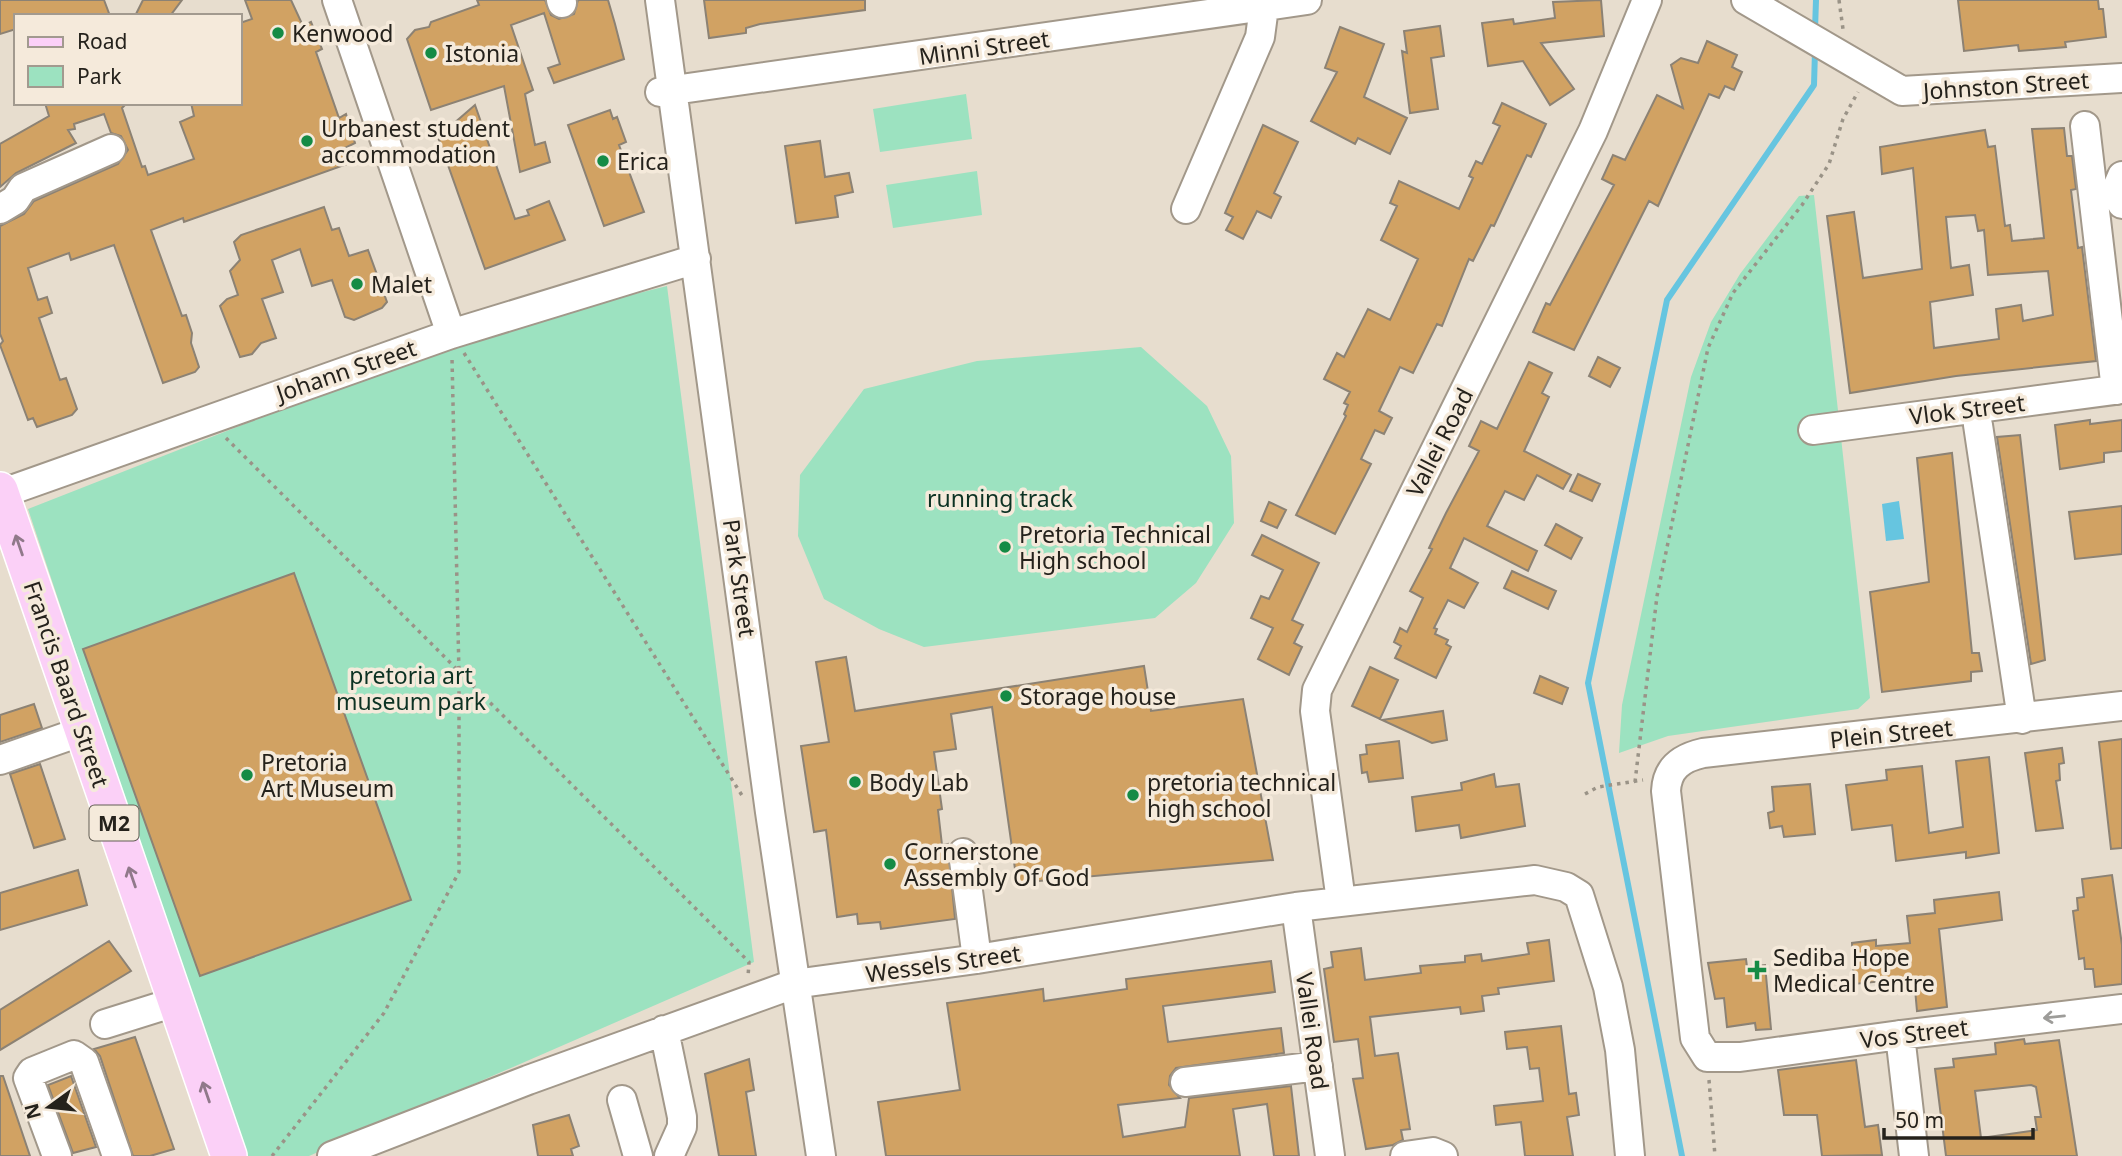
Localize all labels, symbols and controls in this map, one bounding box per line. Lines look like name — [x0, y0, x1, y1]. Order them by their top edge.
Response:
legend — [14, 14, 242, 105]
place label: Kenwood — [292, 17, 393, 49]
street label: Minni Street — [917, 22, 1051, 72]
marker: Kenwood — [270, 25, 286, 41]
text: Road — [77, 27, 127, 55]
place label: Istonia — [445, 37, 519, 69]
marker: Istonia — [423, 45, 439, 61]
text: Park — [77, 62, 122, 90]
street label: Johnston Street — [1920, 63, 2090, 107]
place label: Urbanest student accommodation — [321, 112, 510, 170]
marker: Urbanest student accommodation — [299, 133, 315, 149]
place label: Erica — [617, 145, 669, 177]
marker: Erica — [595, 153, 611, 169]
place label: Malet — [371, 268, 432, 300]
marker: Malet — [349, 276, 365, 292]
street label: Johann Street — [270, 331, 420, 410]
street label: Vallei Road — [1398, 382, 1480, 502]
street label: Vlok Street — [1907, 386, 2027, 432]
park label: running track — [927, 482, 1074, 514]
street label: Park Street — [716, 517, 764, 639]
place label: Pretoria Technical High school — [1019, 518, 1211, 576]
one-way arrow — [12, 535, 24, 557]
marker: Pretoria Technical High school — [997, 539, 1013, 555]
street label: Francis Baard Street — [17, 577, 117, 791]
park label: pretoria art museum park — [336, 659, 487, 717]
place label: Storage house — [1020, 680, 1176, 712]
marker: Storage house — [998, 688, 1014, 704]
street label: Plein Street — [1828, 711, 1954, 755]
place label: Pretoria Art Museum — [261, 746, 394, 804]
place label: Body Lab — [869, 766, 969, 798]
place label: pretoria technical high school — [1147, 766, 1336, 824]
marker: Pretoria Art Museum — [239, 767, 255, 783]
marker: Body Lab — [847, 774, 863, 790]
marker: pretoria technical high school — [1125, 787, 1141, 803]
road number: M2 — [90, 806, 138, 840]
place label: Cornerstone Assembly Of God — [904, 835, 1090, 893]
marker: Cornerstone Assembly Of God — [882, 856, 898, 872]
one-way arrow — [125, 866, 137, 888]
street label: Wessels Street — [864, 936, 1022, 990]
place label: Sediba Hope Medical Centre — [1773, 941, 1935, 999]
marker: Sediba Hope Medical Centre — [1747, 960, 1767, 980]
street label: Vallei Road — [1289, 970, 1337, 1092]
one-way arrow — [2043, 1010, 2066, 1023]
street label: Vos Street — [1858, 1011, 1970, 1055]
north arrow — [14, 1072, 84, 1142]
one-way arrow — [199, 1081, 211, 1103]
scale bar — [1884, 1096, 2033, 1140]
text: N — [18, 1101, 47, 1122]
text: 50 m — [1895, 1106, 1944, 1134]

